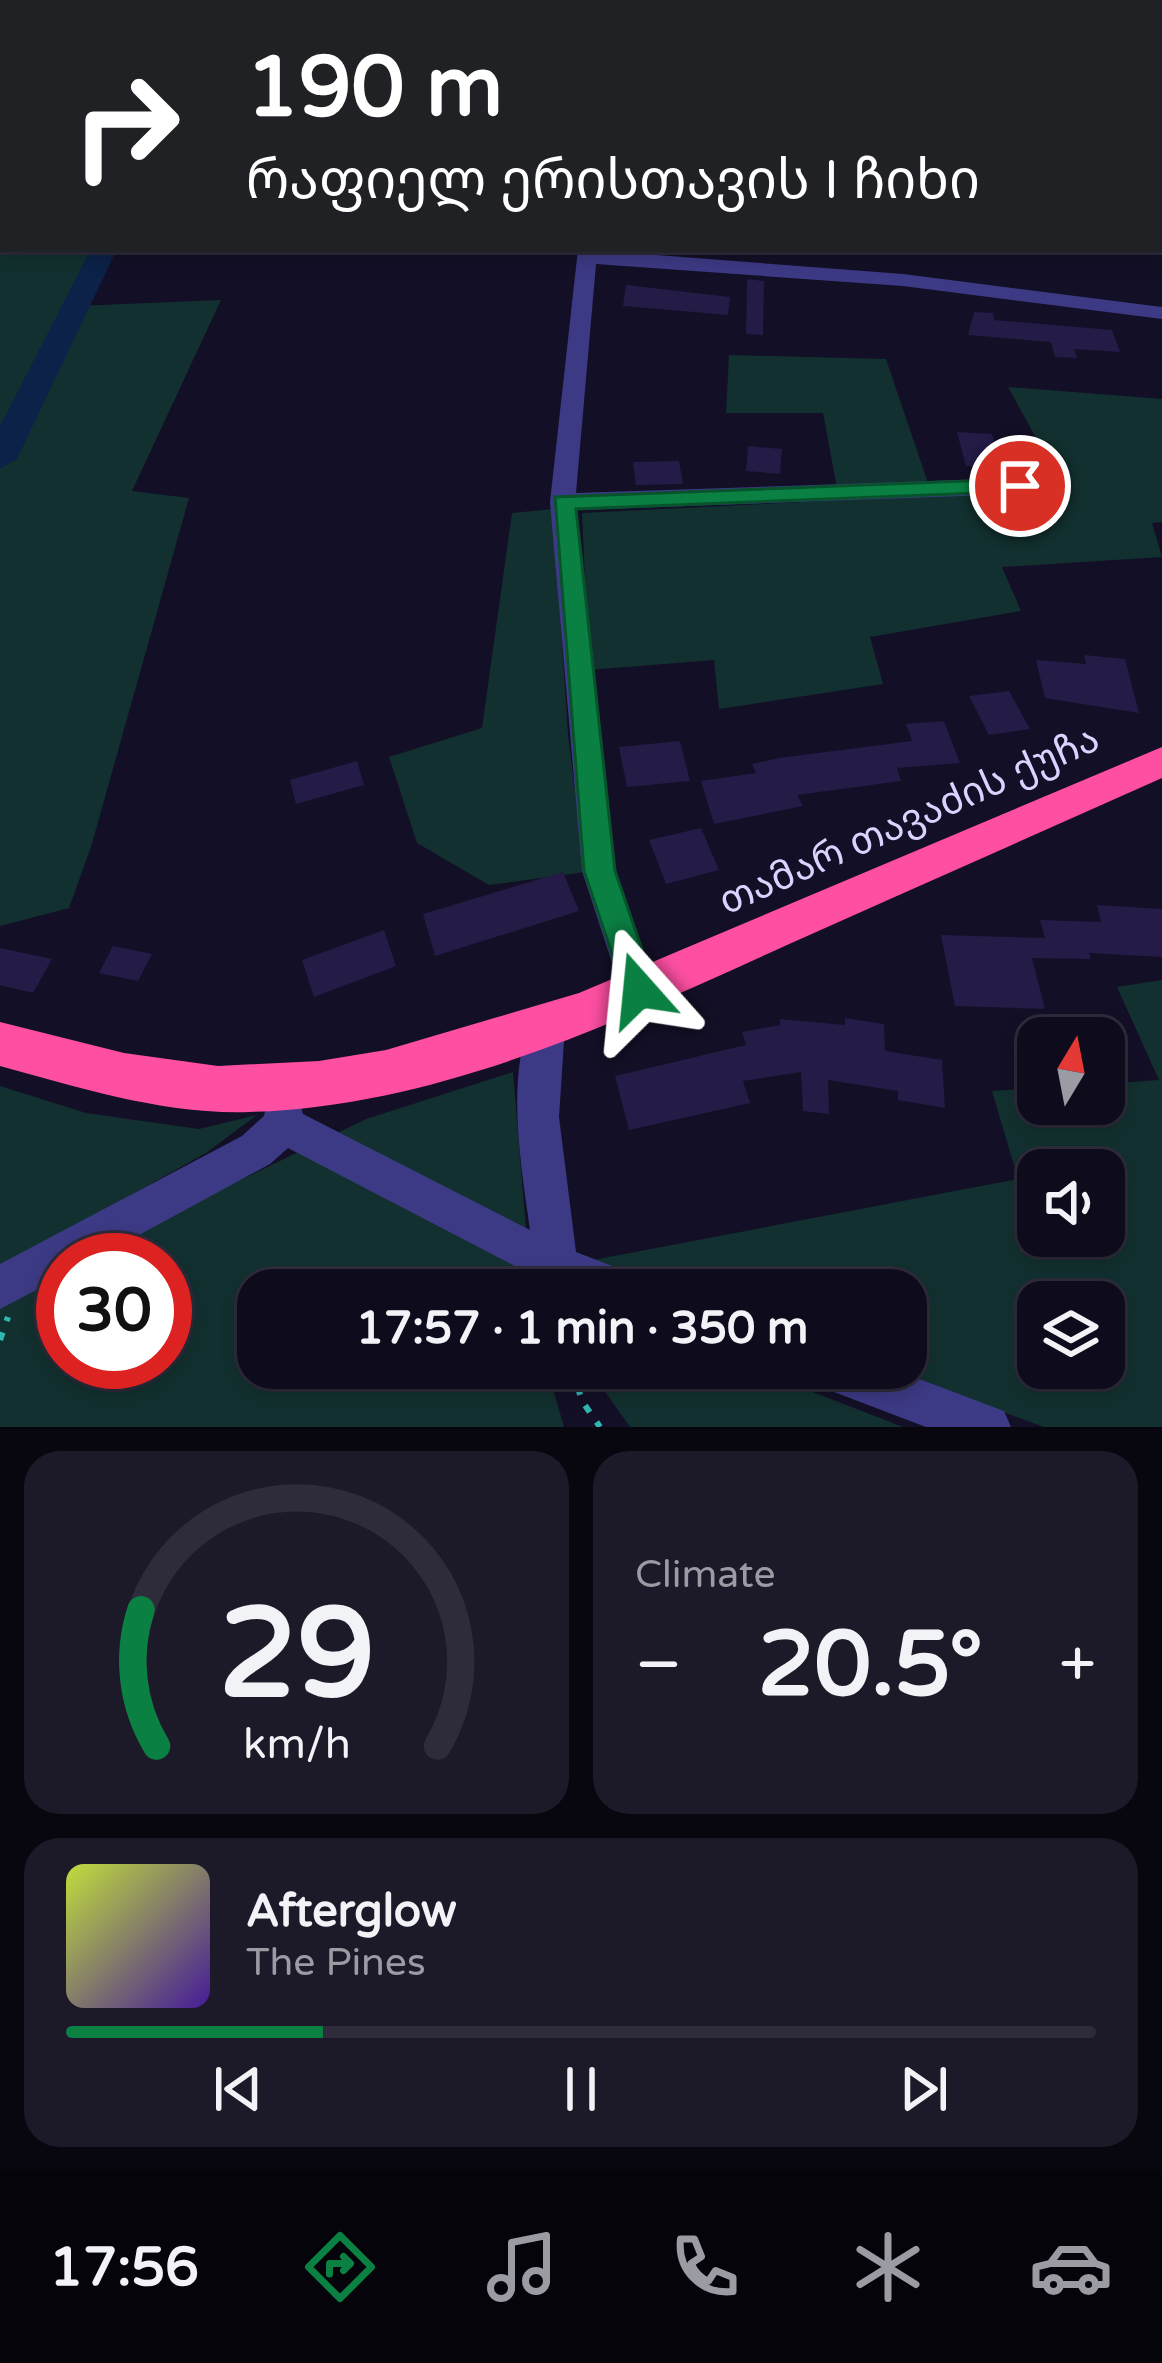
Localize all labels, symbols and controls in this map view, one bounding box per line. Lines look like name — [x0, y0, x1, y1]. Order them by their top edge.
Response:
text: 190 m — [246, 38, 503, 139]
icon: right — [48, 48, 204, 204]
text: რაფიელ ერისთავის I ჩიხი — [246, 148, 980, 213]
pin — [969, 435, 1071, 537]
icon: arrive — [987, 453, 1053, 519]
street label: თამარ თავაძის ქუჩა — [712, 715, 1106, 925]
position arrow — [576, 927, 702, 1053]
north arrow — [1017, 1017, 1125, 1125]
map controls — [1017, 1017, 1125, 1389]
button: sound — [1017, 1149, 1125, 1257]
speed limit sign: 30 — [36, 1233, 192, 1389]
button: layers — [1017, 1281, 1125, 1389]
text: 17:57 · 1 min · 350 m — [356, 1302, 808, 1356]
text: Climate — [635, 1551, 775, 1598]
text: 29 — [218, 1580, 375, 1731]
text: 20.5° — [758, 1611, 983, 1720]
text: − — [635, 1625, 682, 1705]
text: + — [1059, 1625, 1096, 1705]
text: km/h — [243, 1718, 350, 1769]
text: Afterglow — [246, 1885, 457, 1939]
text: The Pines — [246, 1939, 426, 1986]
icon: previous — [205, 2056, 271, 2122]
icon: pause — [548, 2056, 614, 2122]
icon: next — [891, 2056, 957, 2122]
icon: directions — [298, 2225, 382, 2309]
icon: music — [480, 2225, 564, 2309]
icon: phone — [663, 2225, 747, 2309]
icon: climate — [846, 2225, 930, 2309]
icon: car — [1029, 2225, 1113, 2309]
text: 17:56 — [49, 2235, 199, 2300]

